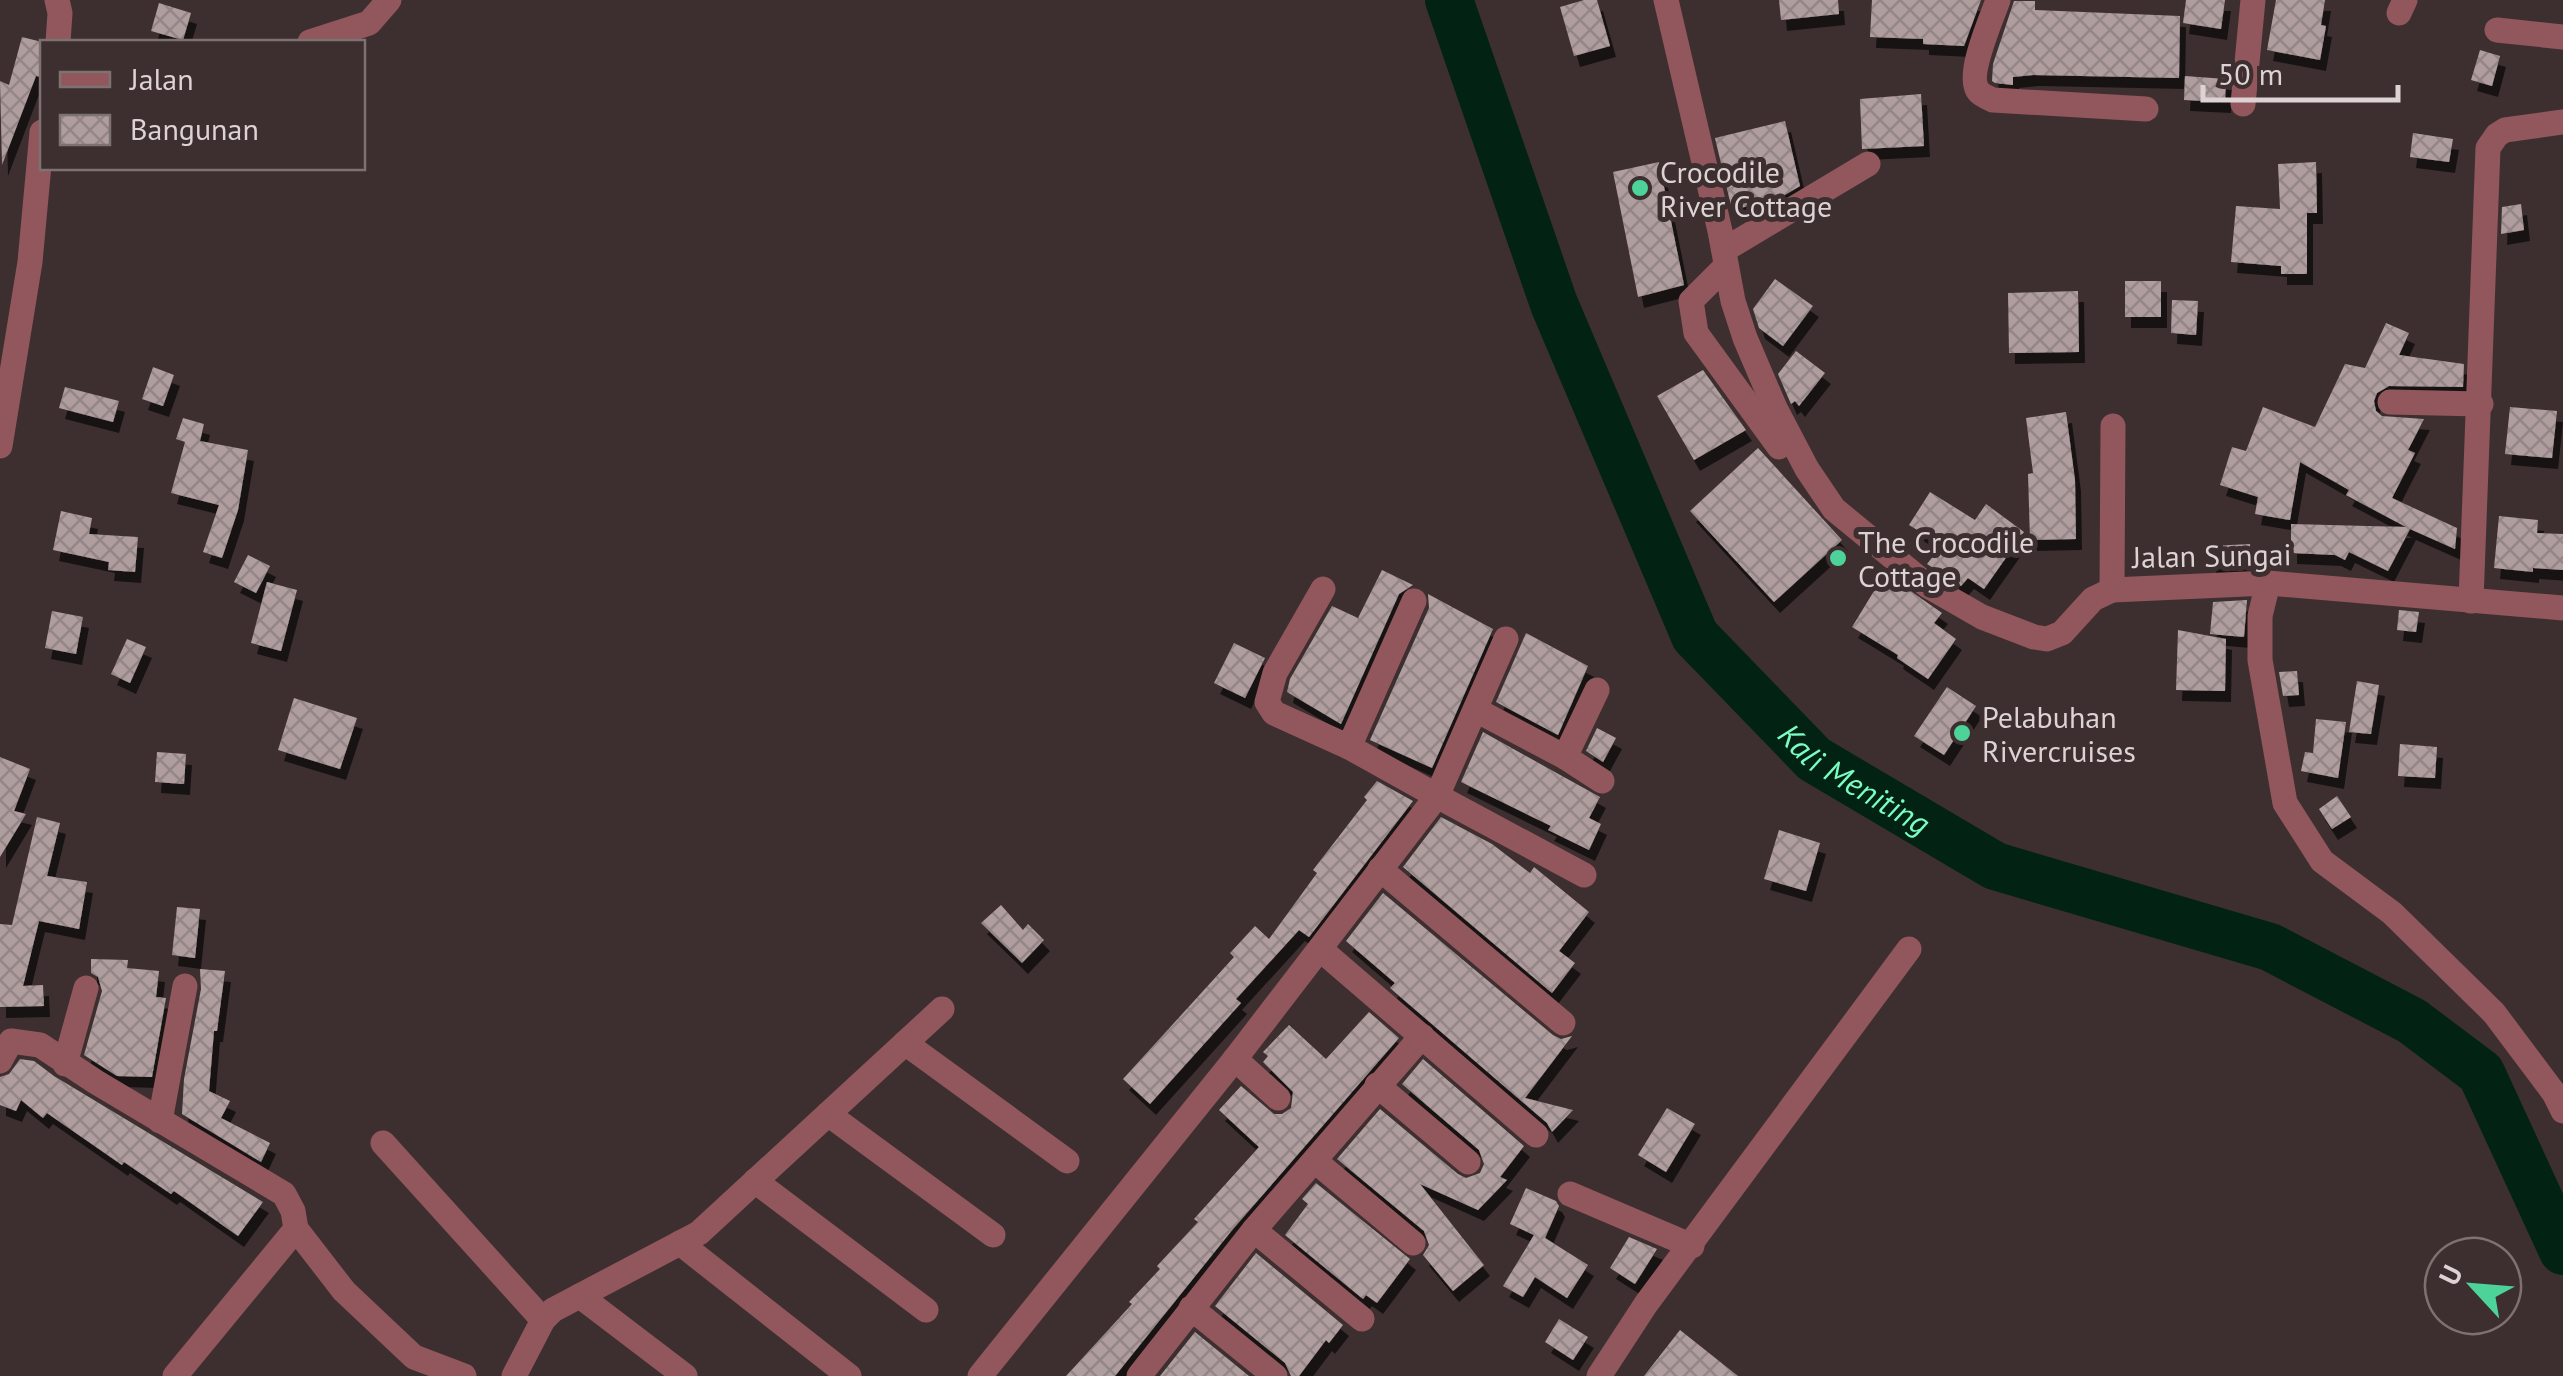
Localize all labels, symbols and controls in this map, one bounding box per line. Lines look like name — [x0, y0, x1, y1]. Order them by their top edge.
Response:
legend — [40, 40, 365, 170]
scale bar — [2203, 40, 2398, 102]
text: 50 m — [2218, 54, 2283, 93]
text: Jalan — [128, 59, 194, 98]
text: Bangunan — [130, 109, 259, 148]
place label: Crocodile River Cottage — [1660, 152, 1832, 225]
marker: Crocodile River Cottage — [1629, 177, 1651, 199]
place label: The Crocodile Cottage — [1858, 522, 2034, 595]
street label: Jalan Sungai — [2130, 534, 2292, 576]
marker: The Crocodile Cottage — [1827, 547, 1849, 569]
place label: Pelabuhan Rivercruises — [1982, 697, 2136, 770]
water label: Kali Meniting — [1769, 714, 1938, 844]
marker: Pelabuhan Rivercruises — [1951, 722, 1973, 744]
north arrow — [2423, 1236, 2523, 1336]
text: U — [2430, 1259, 2471, 1291]

